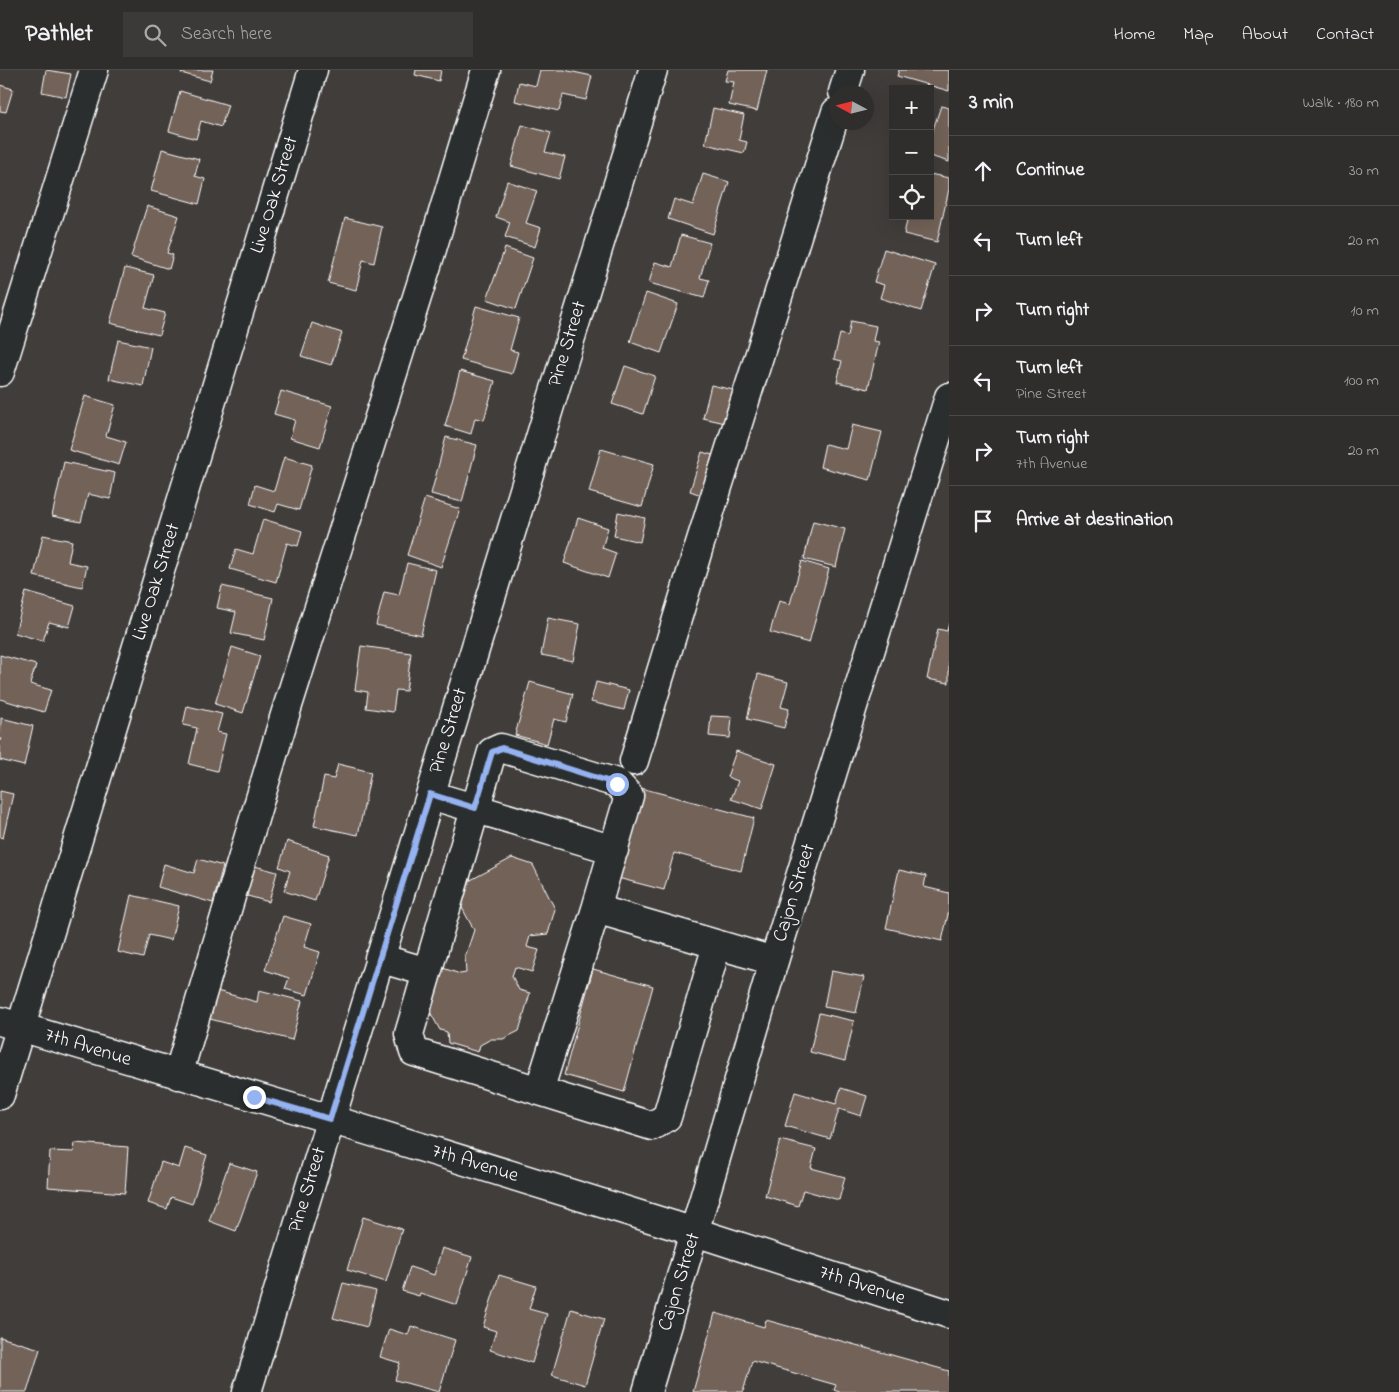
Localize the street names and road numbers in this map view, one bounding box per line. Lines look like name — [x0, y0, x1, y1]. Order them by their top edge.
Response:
street label: Live Oak Street — [243, 132, 307, 257]
street label: Pine Street — [541, 297, 595, 390]
street label: Live Oak Street — [125, 519, 189, 644]
street label: Pine Street — [422, 684, 476, 777]
street label: Cajon Street — [766, 840, 824, 946]
street label: 7th Avenue — [41, 1021, 135, 1075]
street label: 7th Avenue — [428, 1137, 522, 1191]
street label: Pine Street — [281, 1143, 335, 1236]
street label: Cajon Street — [651, 1229, 709, 1335]
street label: 7th Avenue — [815, 1258, 909, 1314]

